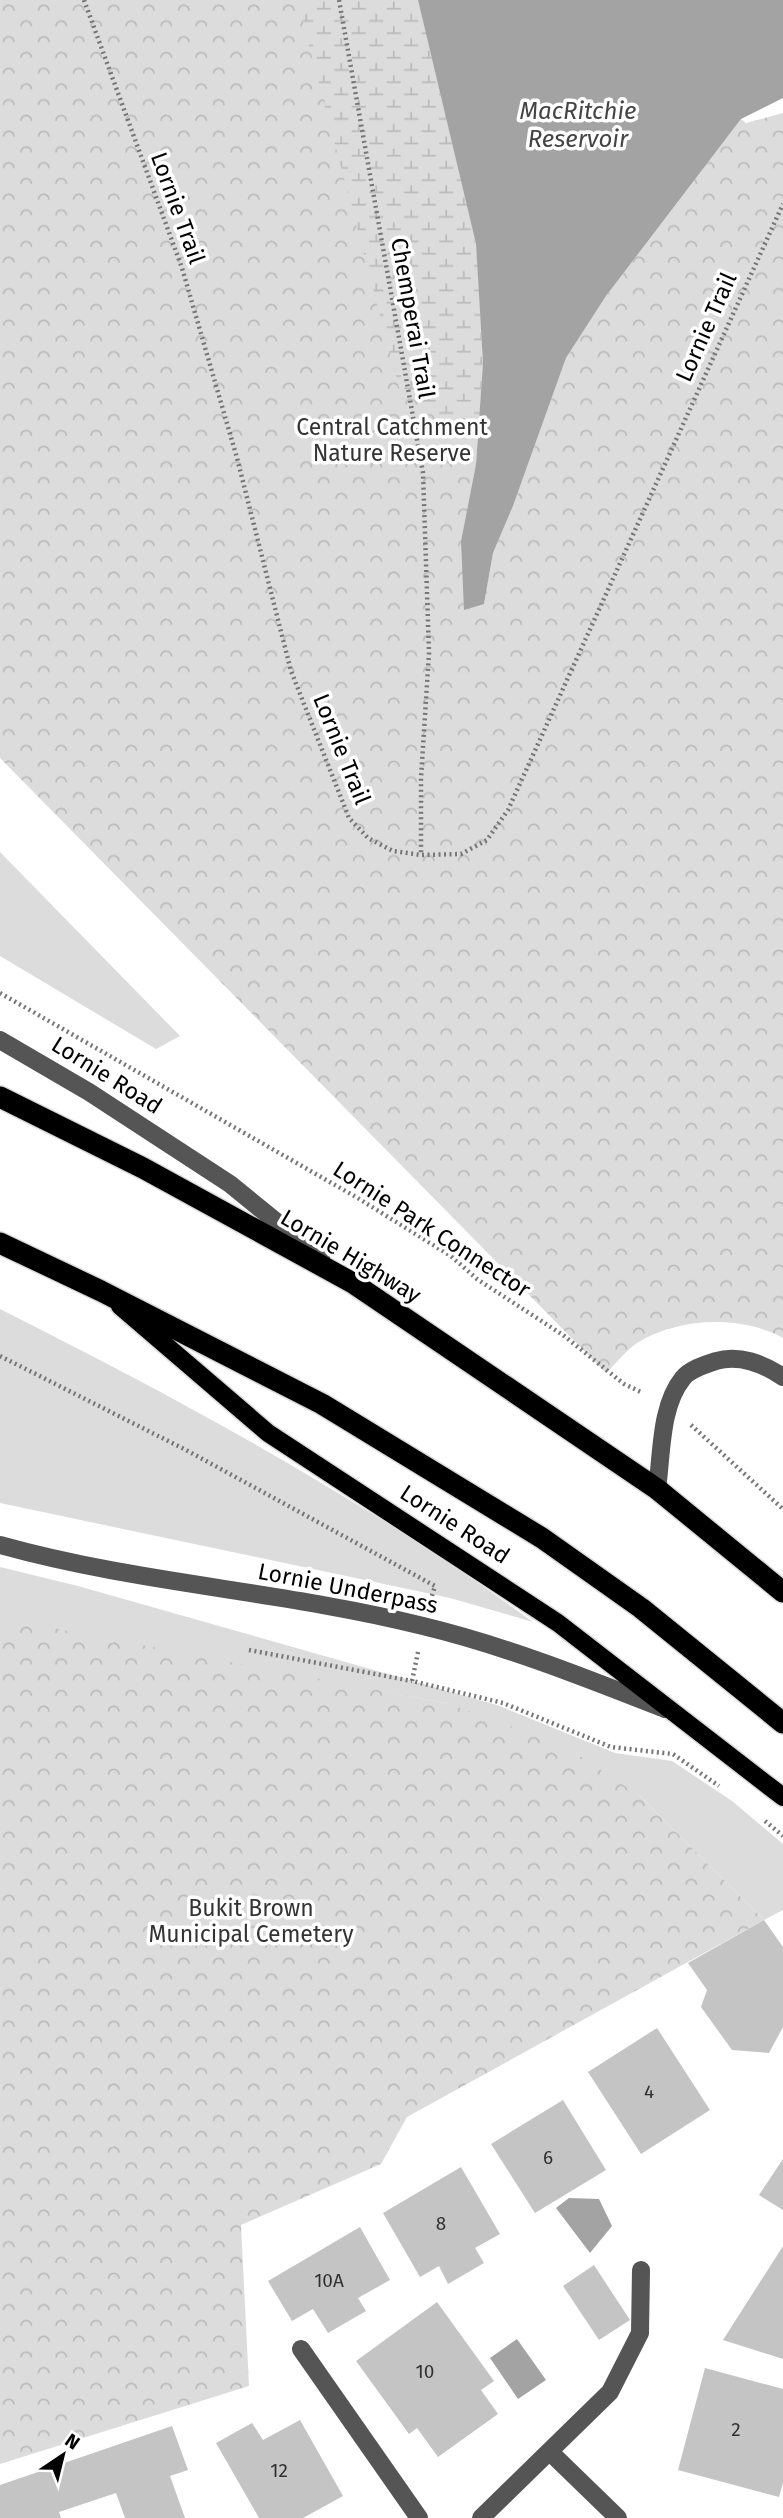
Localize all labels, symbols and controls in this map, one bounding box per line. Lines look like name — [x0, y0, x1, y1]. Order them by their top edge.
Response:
water label: MacRitchie Reservoir — [520, 97, 637, 153]
street label: Lornie Trail — [145, 148, 211, 268]
street label: Chemperai Trail — [385, 235, 441, 401]
street label: Lornie Trail — [669, 268, 743, 386]
park label: Central Catchment Nature Reserve — [296, 413, 488, 467]
street label: Lornie Trail — [307, 690, 377, 809]
street label: Lornie Road — [47, 1030, 167, 1120]
street label: Lornie Park Connector — [328, 1155, 536, 1303]
street label: Lornie Highway — [276, 1203, 427, 1309]
street label: Lornie Road — [395, 1478, 515, 1570]
street label: Lornie Underpass — [256, 1557, 440, 1619]
park label: Bukit Brown Municipal Cemetery — [148, 1894, 354, 1948]
house number: 4 — [644, 2080, 654, 2103]
house number: 6 — [543, 2146, 553, 2169]
house number: 8 — [436, 2212, 446, 2235]
house number: 10A — [314, 2269, 344, 2292]
house number: 10 — [416, 2360, 434, 2383]
house number: 2 — [731, 2418, 741, 2441]
north arrow — [28, 2420, 98, 2490]
text: N — [61, 2428, 84, 2455]
house number: 12 — [270, 2459, 288, 2482]

